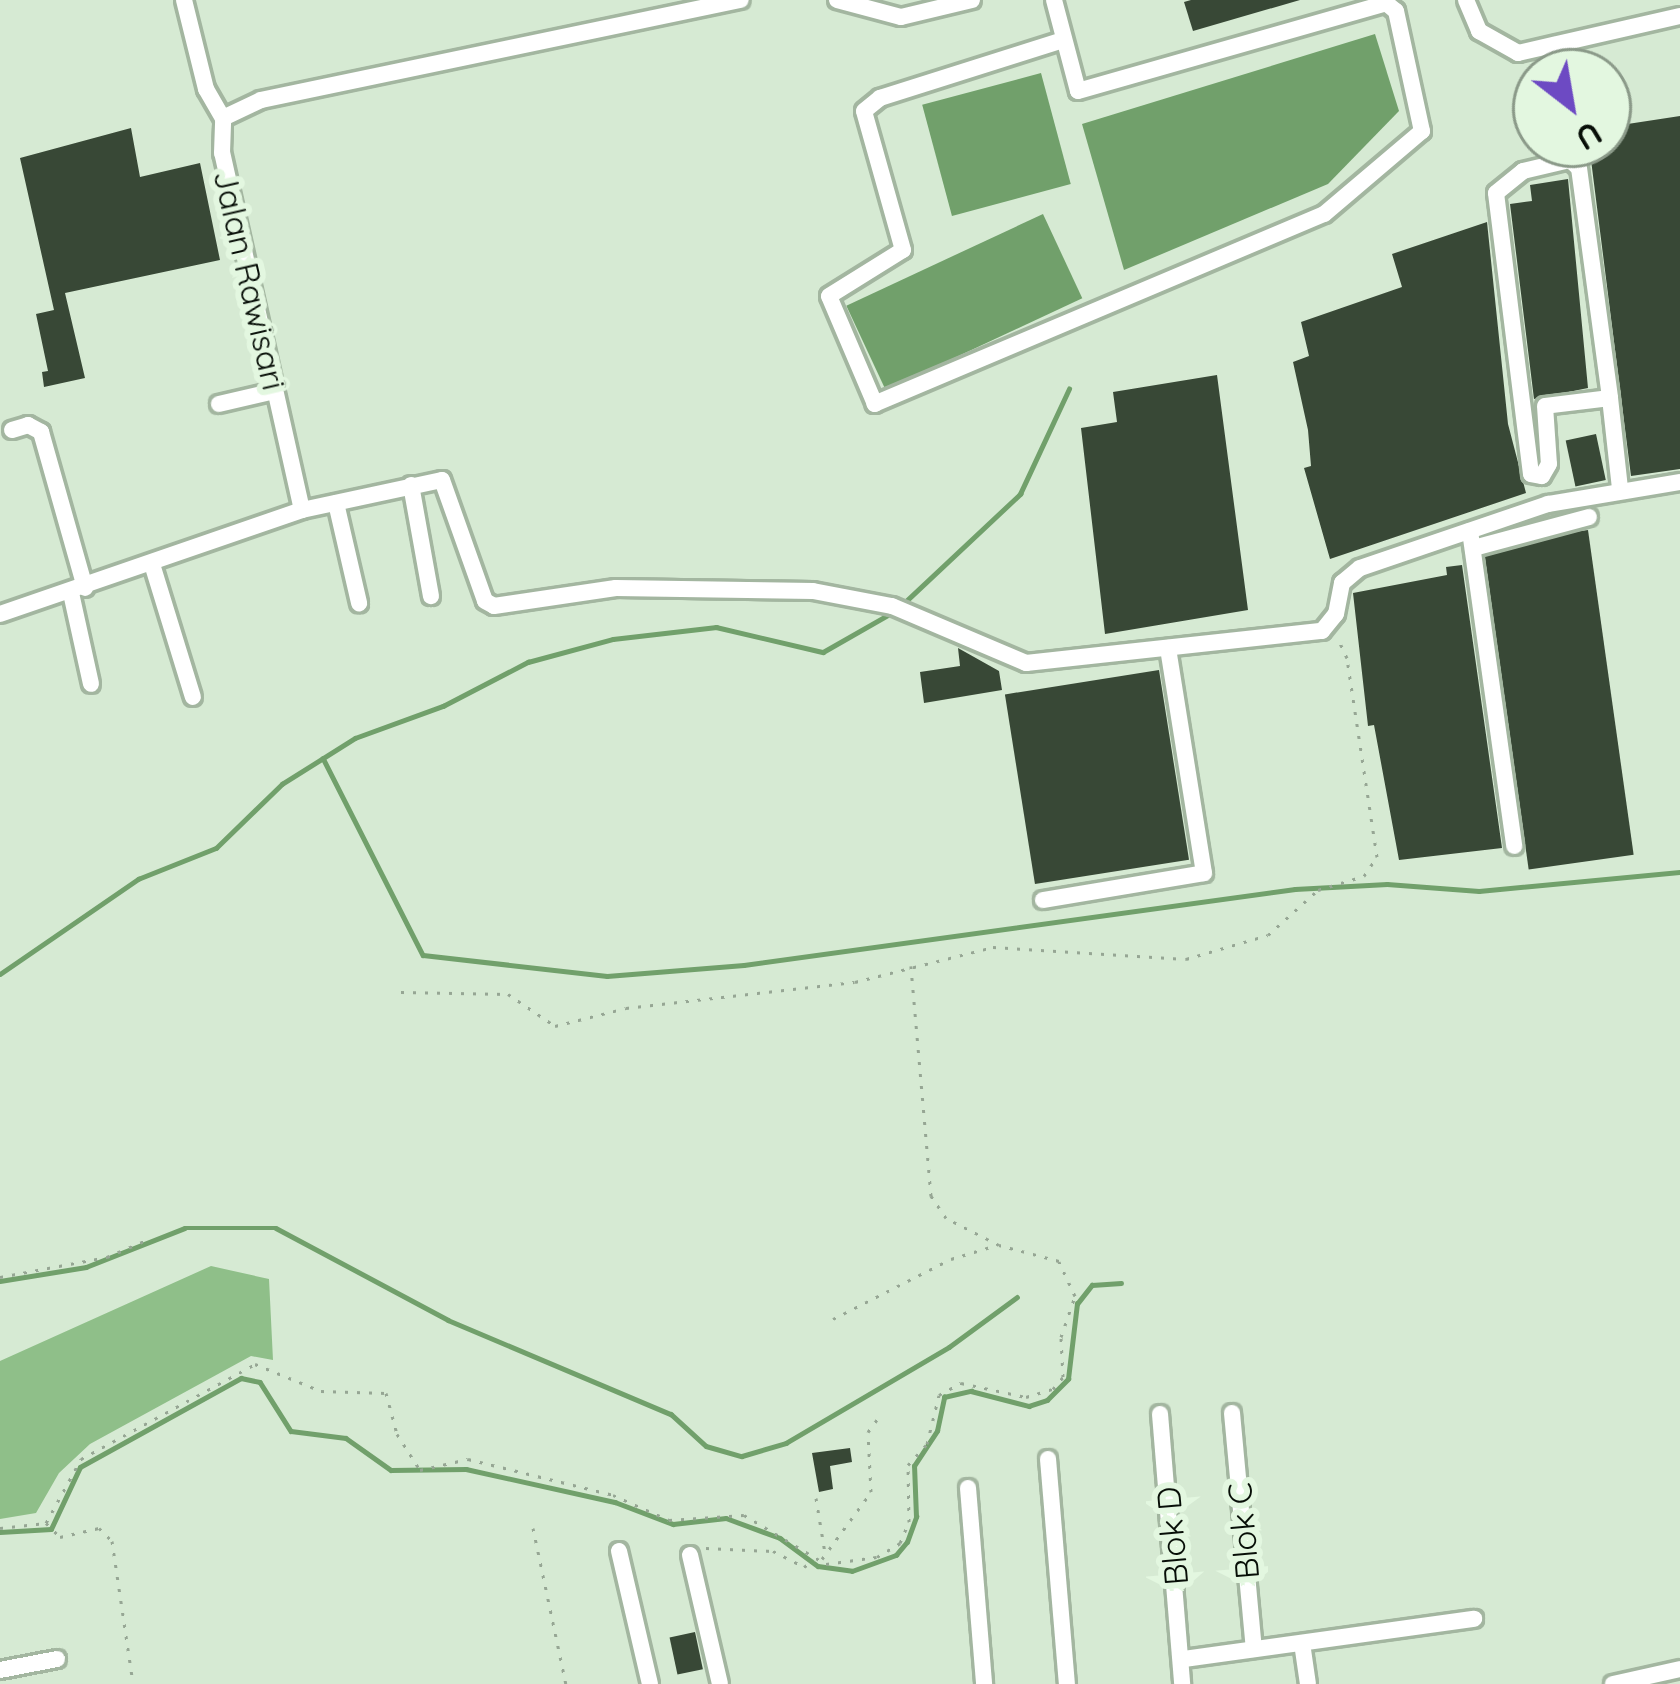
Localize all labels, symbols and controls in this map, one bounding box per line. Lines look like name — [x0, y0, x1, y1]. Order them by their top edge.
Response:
north arrow — [1512, 48, 1632, 168]
text: U — [1569, 113, 1610, 160]
street label: Jalan Rawisari — [206, 166, 294, 394]
street label: Blok C — [1219, 1481, 1267, 1581]
street label: Blok D — [1148, 1485, 1196, 1587]

